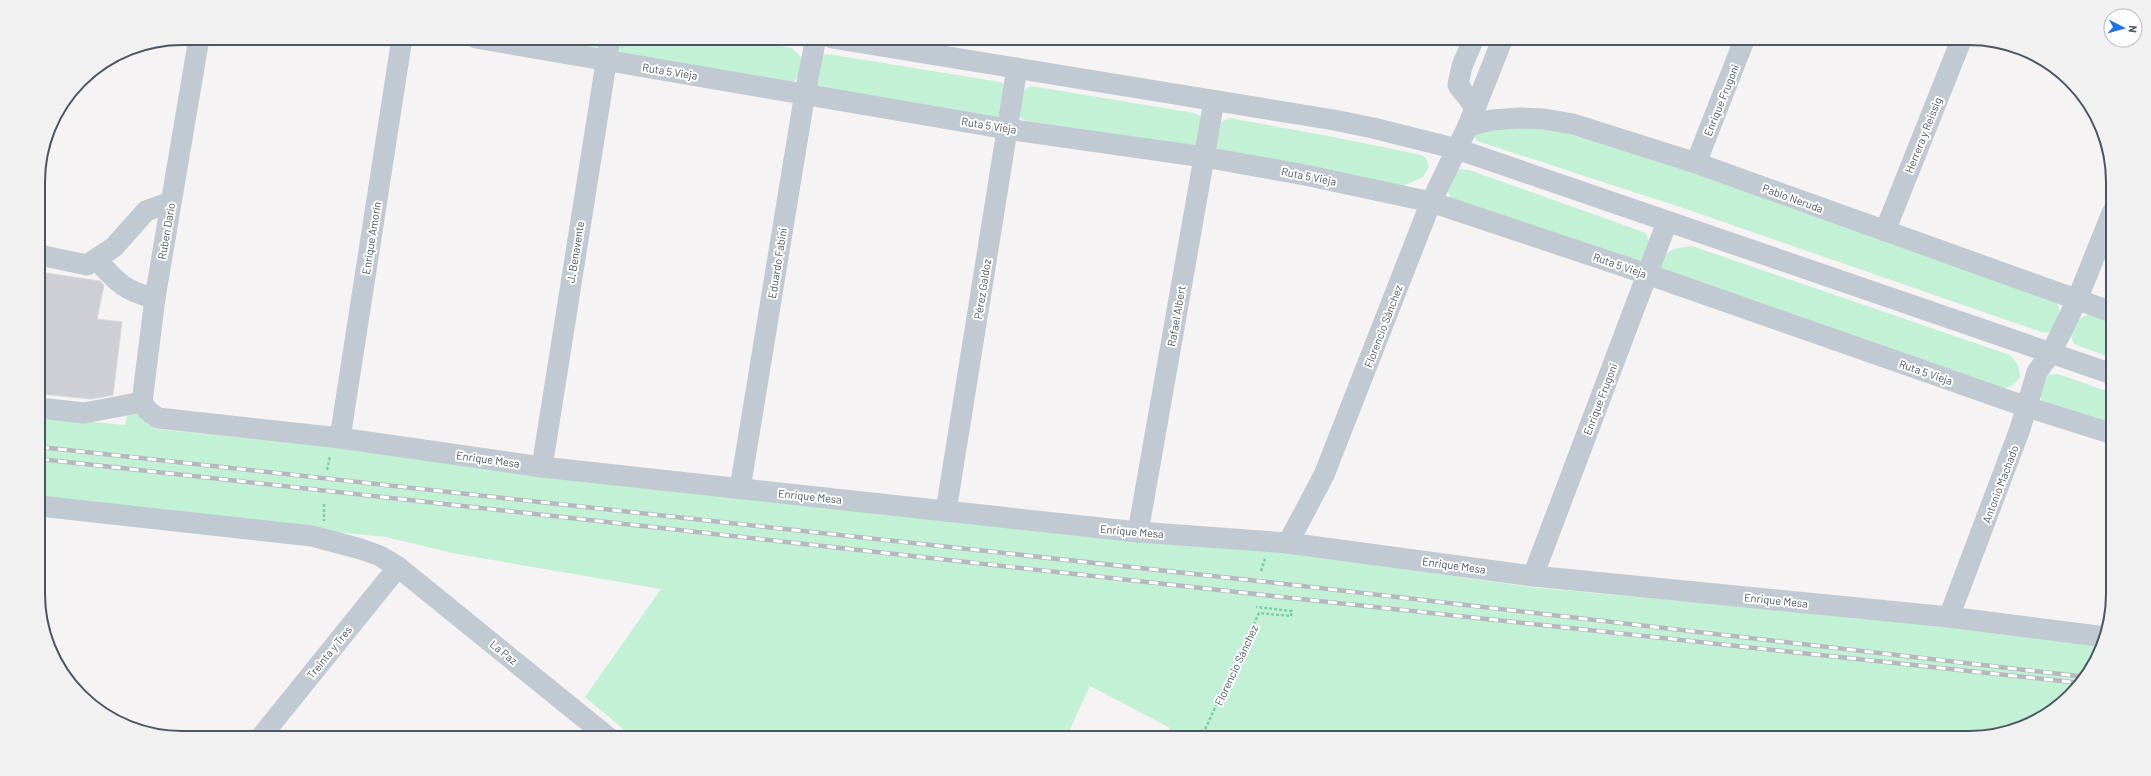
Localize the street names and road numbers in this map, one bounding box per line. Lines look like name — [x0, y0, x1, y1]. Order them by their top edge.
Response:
street label: Ruta 5 Vieja — [641, 60, 699, 82]
street label: Enrique Frugoni — [1701, 62, 1741, 138]
street label: Herrera y Reissig — [1902, 95, 1944, 175]
street label: Ruta 5 Vieja — [960, 114, 1018, 136]
street label: Ruta 5 Vieja — [1280, 164, 1338, 188]
street label: Pablo Neruda — [1761, 181, 1825, 215]
street label: Enrique Amorín — [359, 201, 383, 275]
street label: Ruben Darío — [155, 202, 177, 260]
street label: J. Benavente — [564, 220, 586, 284]
street label: Eduardo Fabini — [765, 227, 789, 299]
street label: Ruta 5 Vieja — [1592, 250, 1648, 280]
street label: Pérez Galdoz — [971, 258, 993, 320]
street label: Florencio Sánchez — [1361, 283, 1405, 369]
street label: Rafael Albert — [1164, 285, 1188, 347]
street label: Ruta 5 Vieja — [1898, 357, 1954, 387]
street label: Enrique Frugoni — [1580, 361, 1620, 437]
street label: Antonio Machado — [1979, 443, 2021, 525]
street label: Enrique Mesa — [455, 448, 521, 470]
street label: Enrique Mesa — [778, 486, 842, 506]
street label: Enrique Mesa — [1100, 522, 1164, 540]
street label: Enrique Mesa — [1421, 554, 1487, 576]
street label: Enrique Mesa — [1744, 590, 1808, 610]
street label: Treinta y Tres — [304, 623, 354, 681]
street label: Florencio Sánchez — [1212, 623, 1260, 707]
street label: La Paz — [488, 637, 520, 667]

